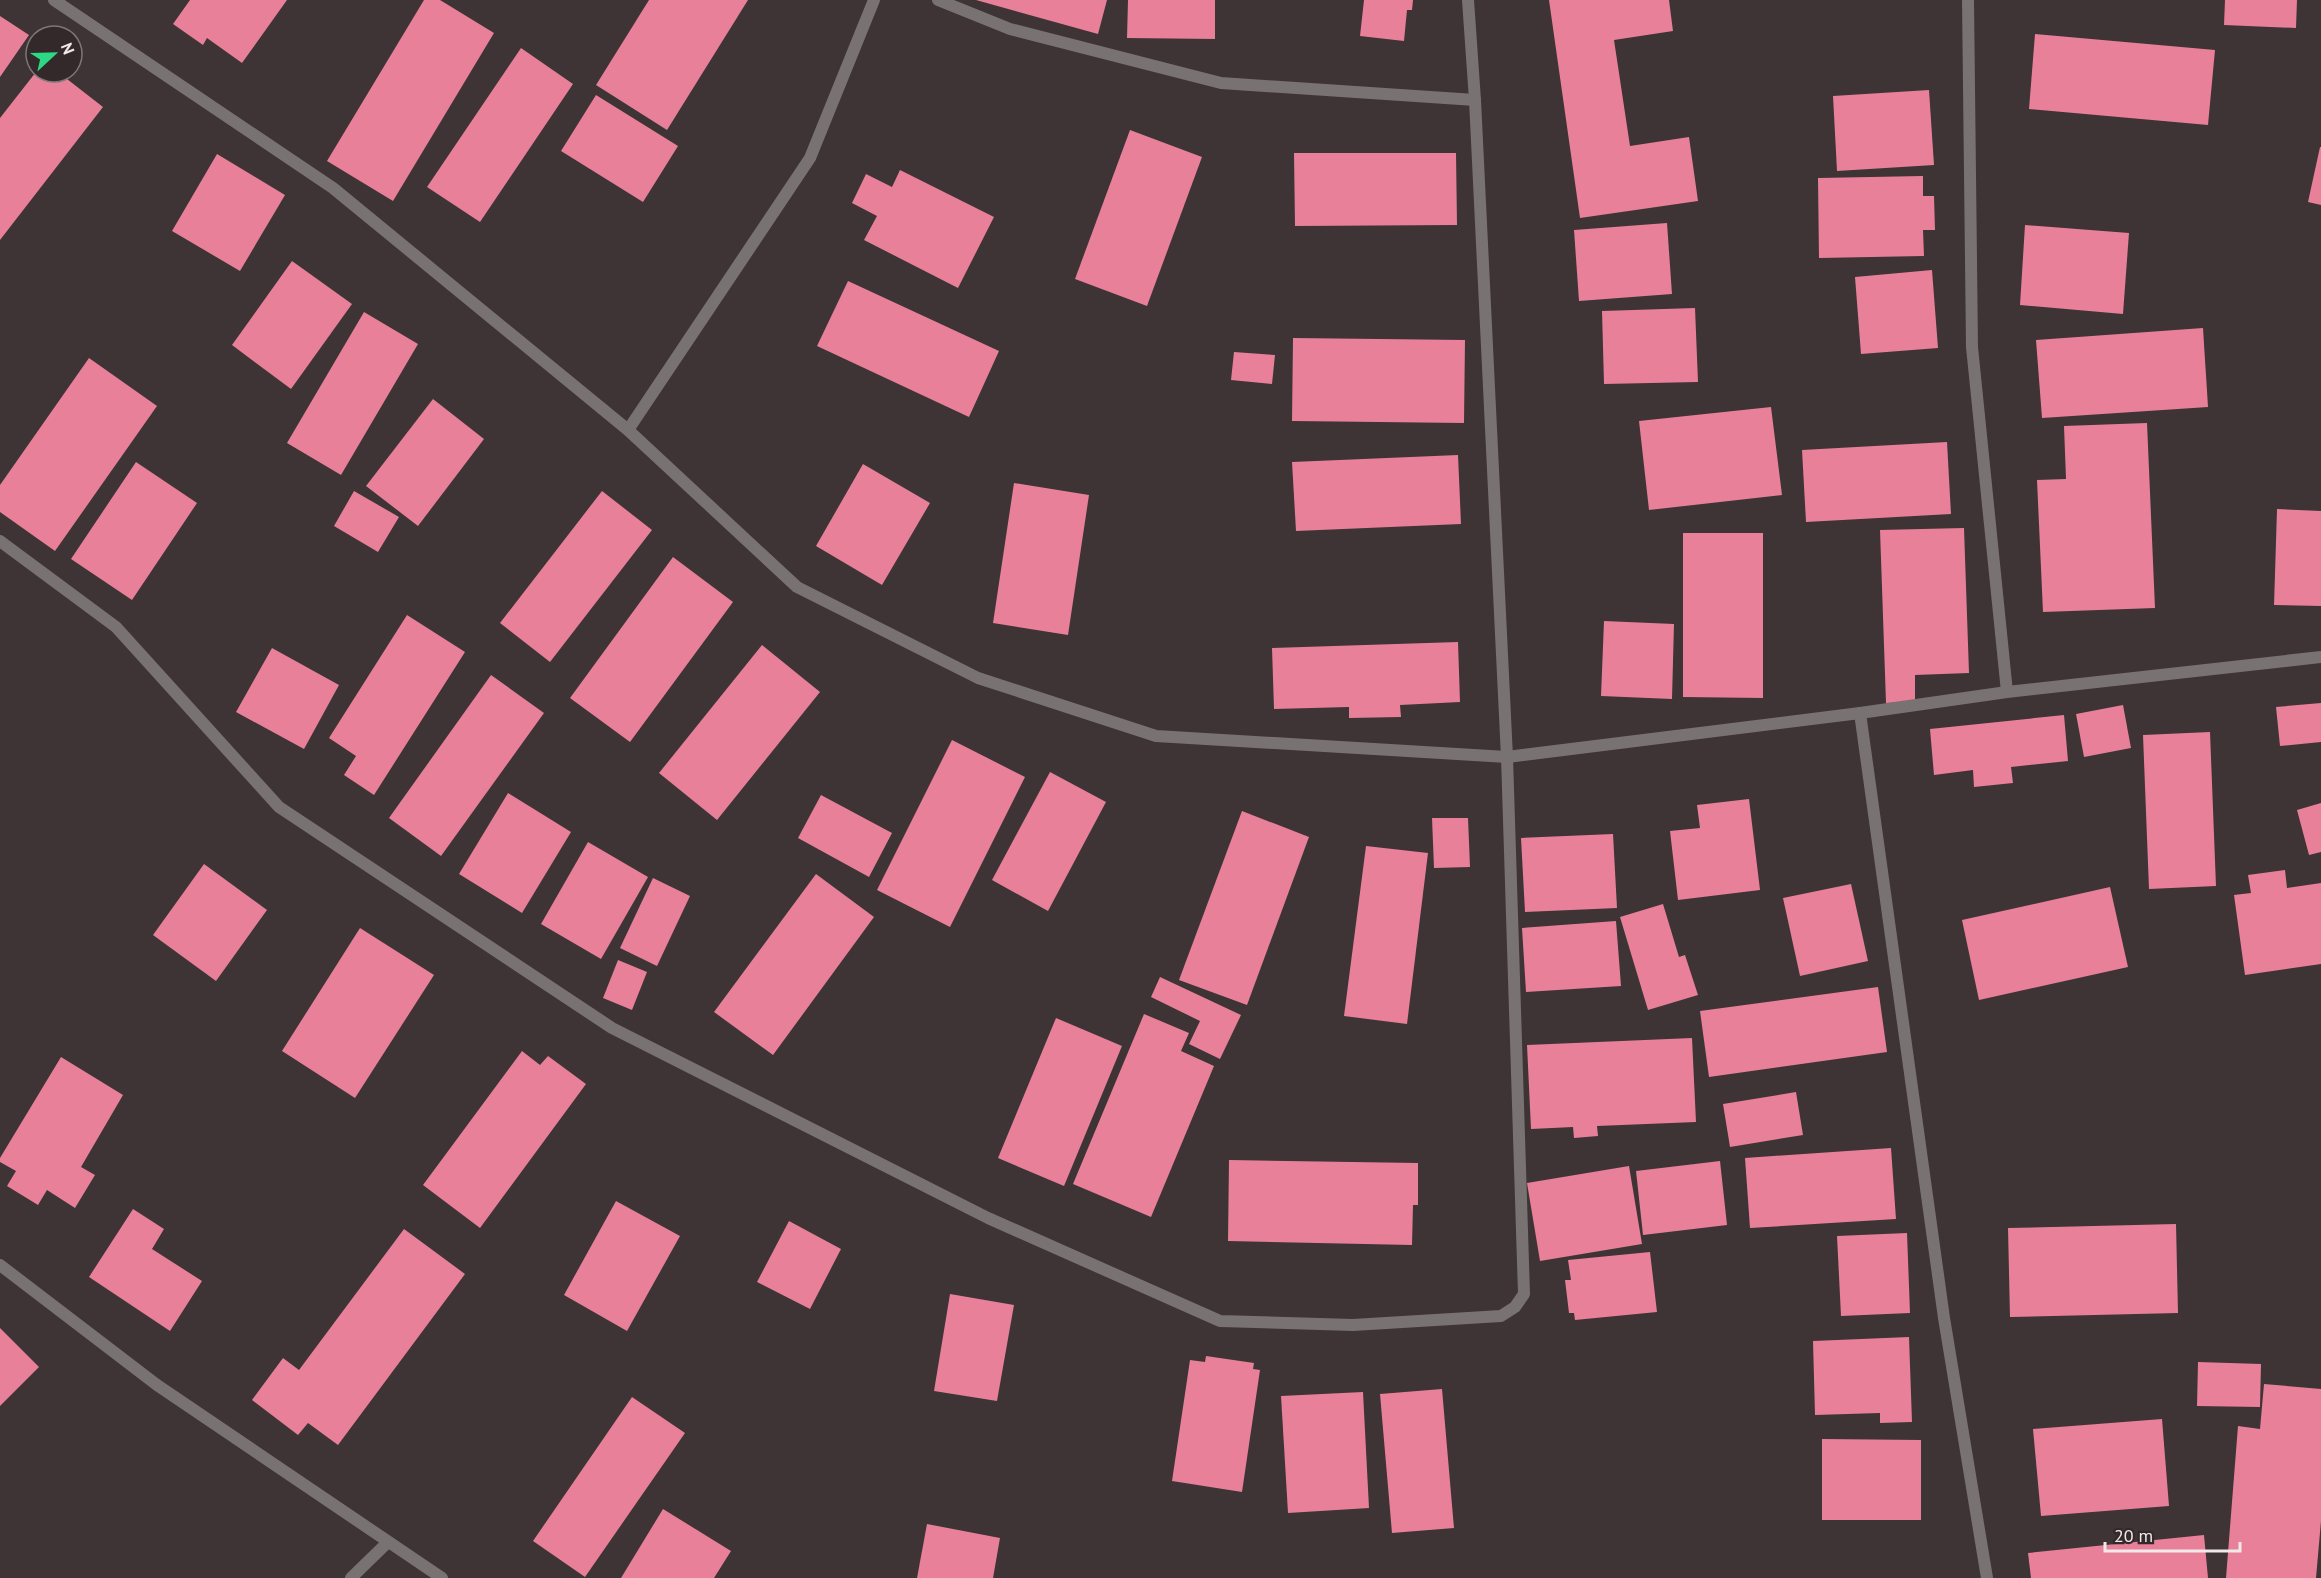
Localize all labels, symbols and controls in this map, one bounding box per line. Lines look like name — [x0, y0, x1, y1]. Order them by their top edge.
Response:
north arrow — [24, 24, 84, 84]
text: N — [57, 40, 79, 57]
scale bar — [2105, 1515, 2240, 1553]
text: 20 m — [2114, 1524, 2153, 1547]

